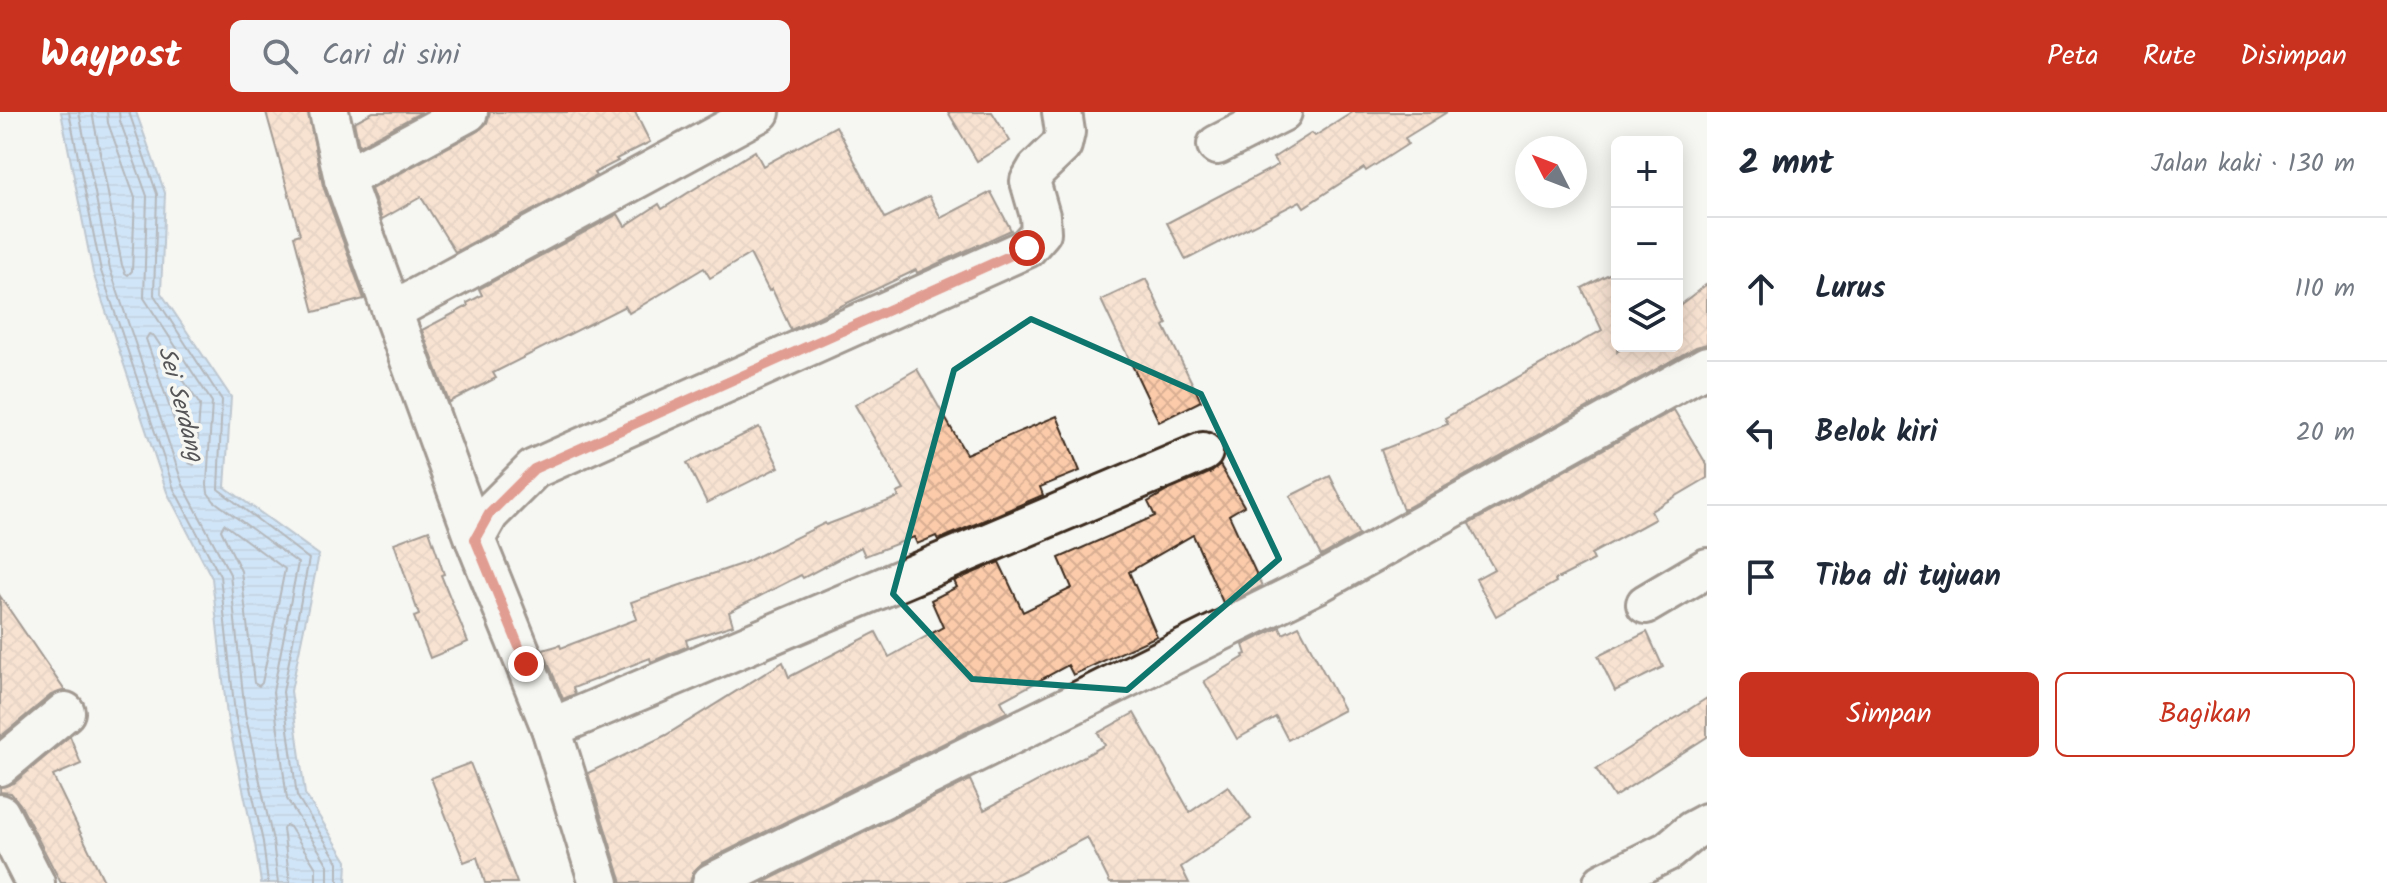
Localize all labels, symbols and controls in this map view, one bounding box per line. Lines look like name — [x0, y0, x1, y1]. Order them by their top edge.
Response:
search box — [230, 20, 790, 92]
text: Waypost — [40, 26, 182, 86]
text: Cari di sini — [322, 32, 460, 80]
icon: search — [258, 34, 302, 78]
text: Peta — [2047, 34, 2099, 79]
text: Rute — [2143, 34, 2196, 79]
text: Disimpan — [2240, 34, 2347, 79]
north arrow — [1515, 136, 1587, 208]
map controls — [1611, 136, 1683, 352]
button: + — [1611, 136, 1683, 208]
text: 2 mnt — [1739, 137, 1834, 191]
text: Jalan kaki · 130 m — [2151, 143, 2355, 185]
button: − — [1611, 208, 1683, 280]
route start — [1009, 230, 1045, 266]
text: Lurus — [1815, 265, 1885, 313]
icon: ahead — [1739, 267, 1783, 311]
text: 110 m — [2295, 268, 2355, 310]
button: layers — [1611, 280, 1683, 352]
water label: Sei Serdang — [146, 342, 214, 467]
text: Belok kiri — [1815, 409, 1938, 457]
icon: left — [1739, 411, 1783, 455]
text: 20 m — [2296, 412, 2355, 454]
text: Tiba di tujuan — [1815, 553, 2001, 601]
icon: arrive — [1739, 555, 1783, 599]
route end — [508, 646, 544, 682]
button: Simpan — [1739, 672, 2039, 757]
button: Bagikan — [2055, 672, 2355, 757]

